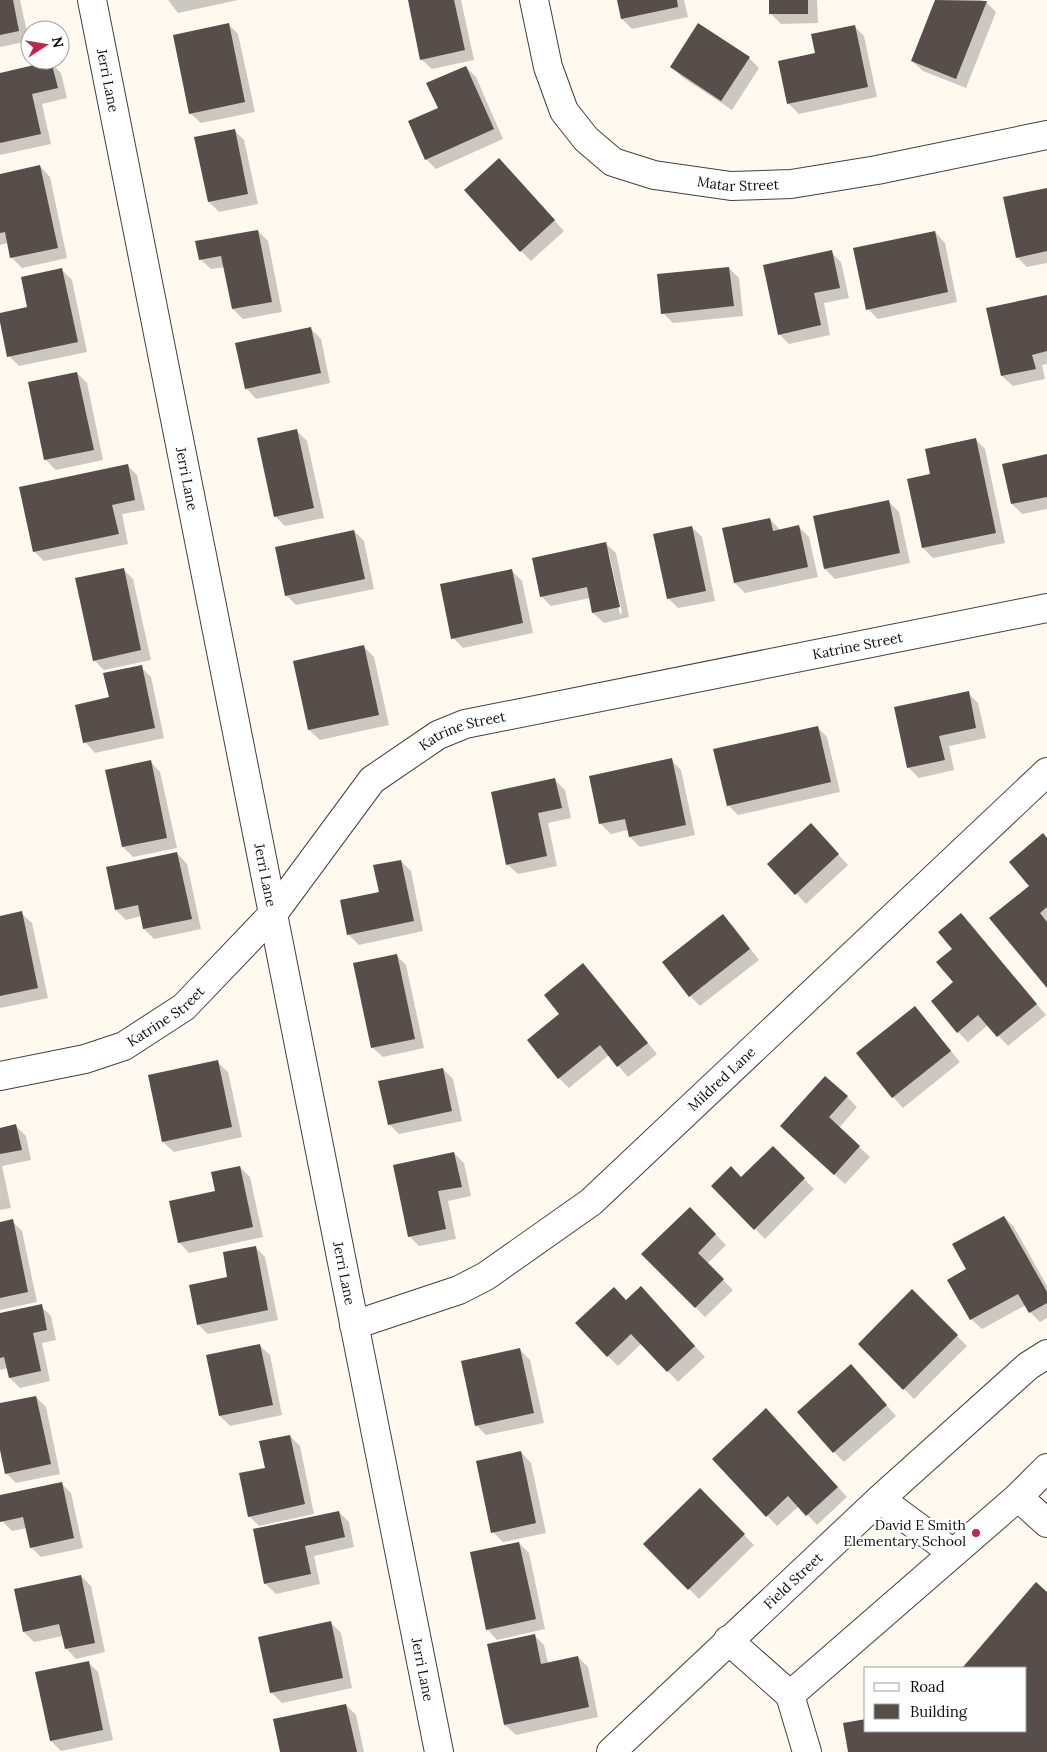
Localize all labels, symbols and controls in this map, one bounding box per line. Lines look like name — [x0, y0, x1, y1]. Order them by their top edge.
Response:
north arrow — [20, 20, 70, 70]
text: N — [48, 35, 68, 50]
street label: Jerri Lane — [93, 46, 123, 114]
street label: Matar Street — [696, 172, 780, 195]
street label: Jerri Lane — [172, 445, 202, 512]
street label: Katrine Street — [811, 628, 905, 664]
street label: Katrine Street — [415, 707, 508, 754]
street label: Jerri Lane — [250, 841, 280, 909]
street label: Katrine Street — [124, 982, 209, 1051]
street label: Mildred Lane — [684, 1042, 759, 1115]
street label: Jerri Lane — [329, 1239, 359, 1307]
place label: David E Smith Elementary School — [843, 1516, 966, 1550]
marker: David E Smith Elementary School — [970, 1527, 982, 1539]
street label: Field Street — [760, 1548, 827, 1613]
street label: Jerri Lane — [407, 1635, 438, 1703]
legend — [864, 1667, 1027, 1732]
text: Road — [910, 1677, 945, 1696]
text: Building — [910, 1702, 968, 1721]

